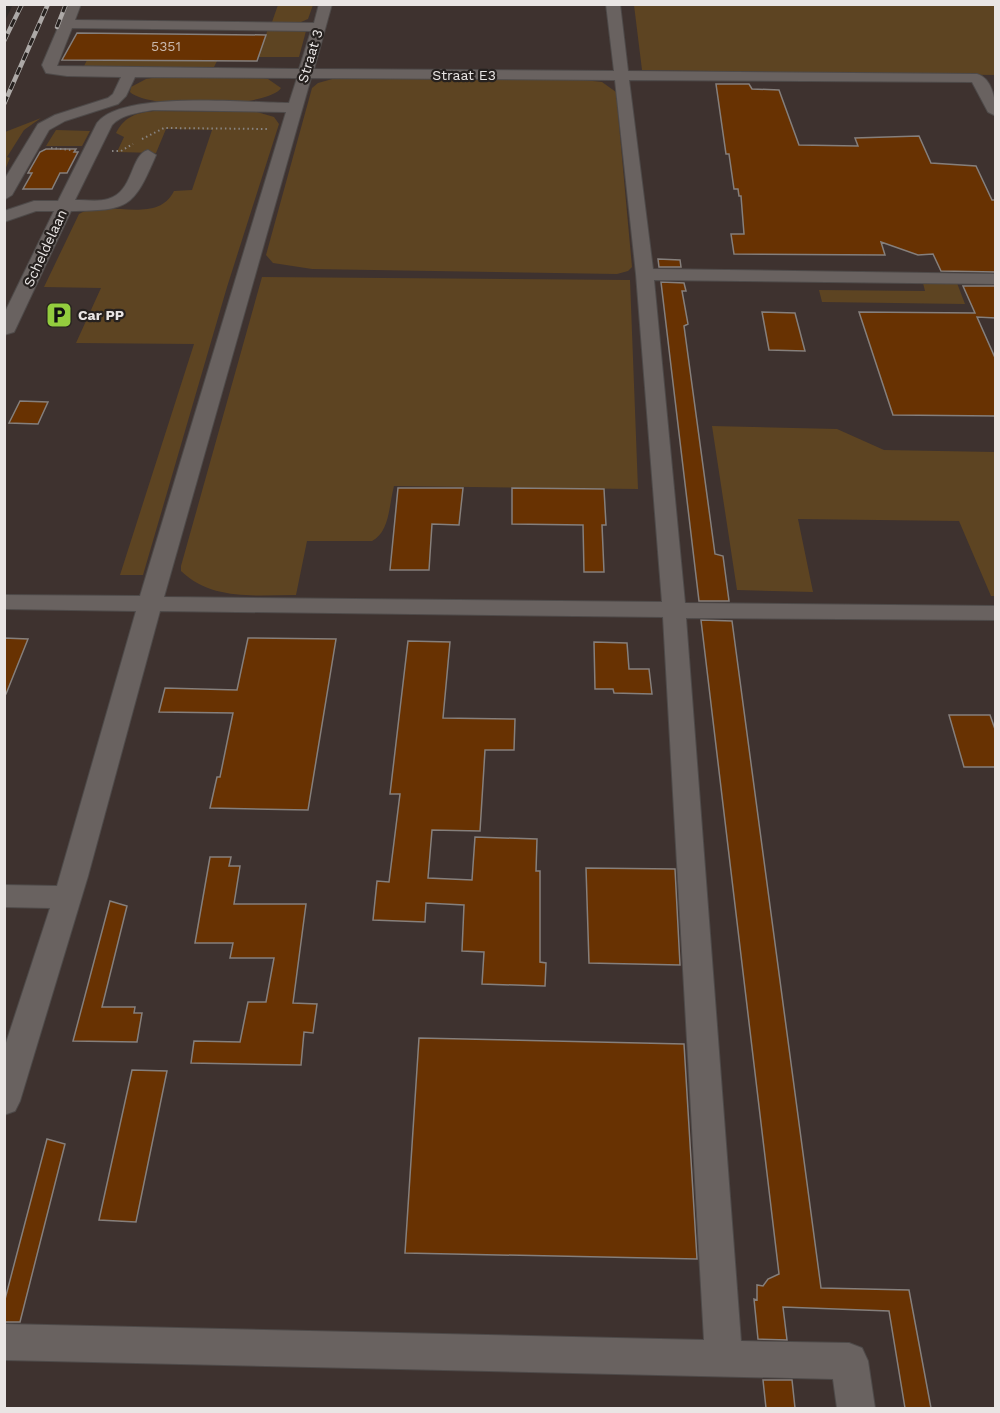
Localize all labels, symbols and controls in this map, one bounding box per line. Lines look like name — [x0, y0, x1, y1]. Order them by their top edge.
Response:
street label: Straat 3 — [294, 27, 326, 85]
house number: 5351 — [151, 38, 181, 54]
street label: Straat E3 — [432, 67, 496, 83]
street label: Scheldelaan — [20, 207, 70, 289]
parking icon: Car PP — [44, 300, 74, 330]
place label: Car PP — [78, 307, 124, 323]

